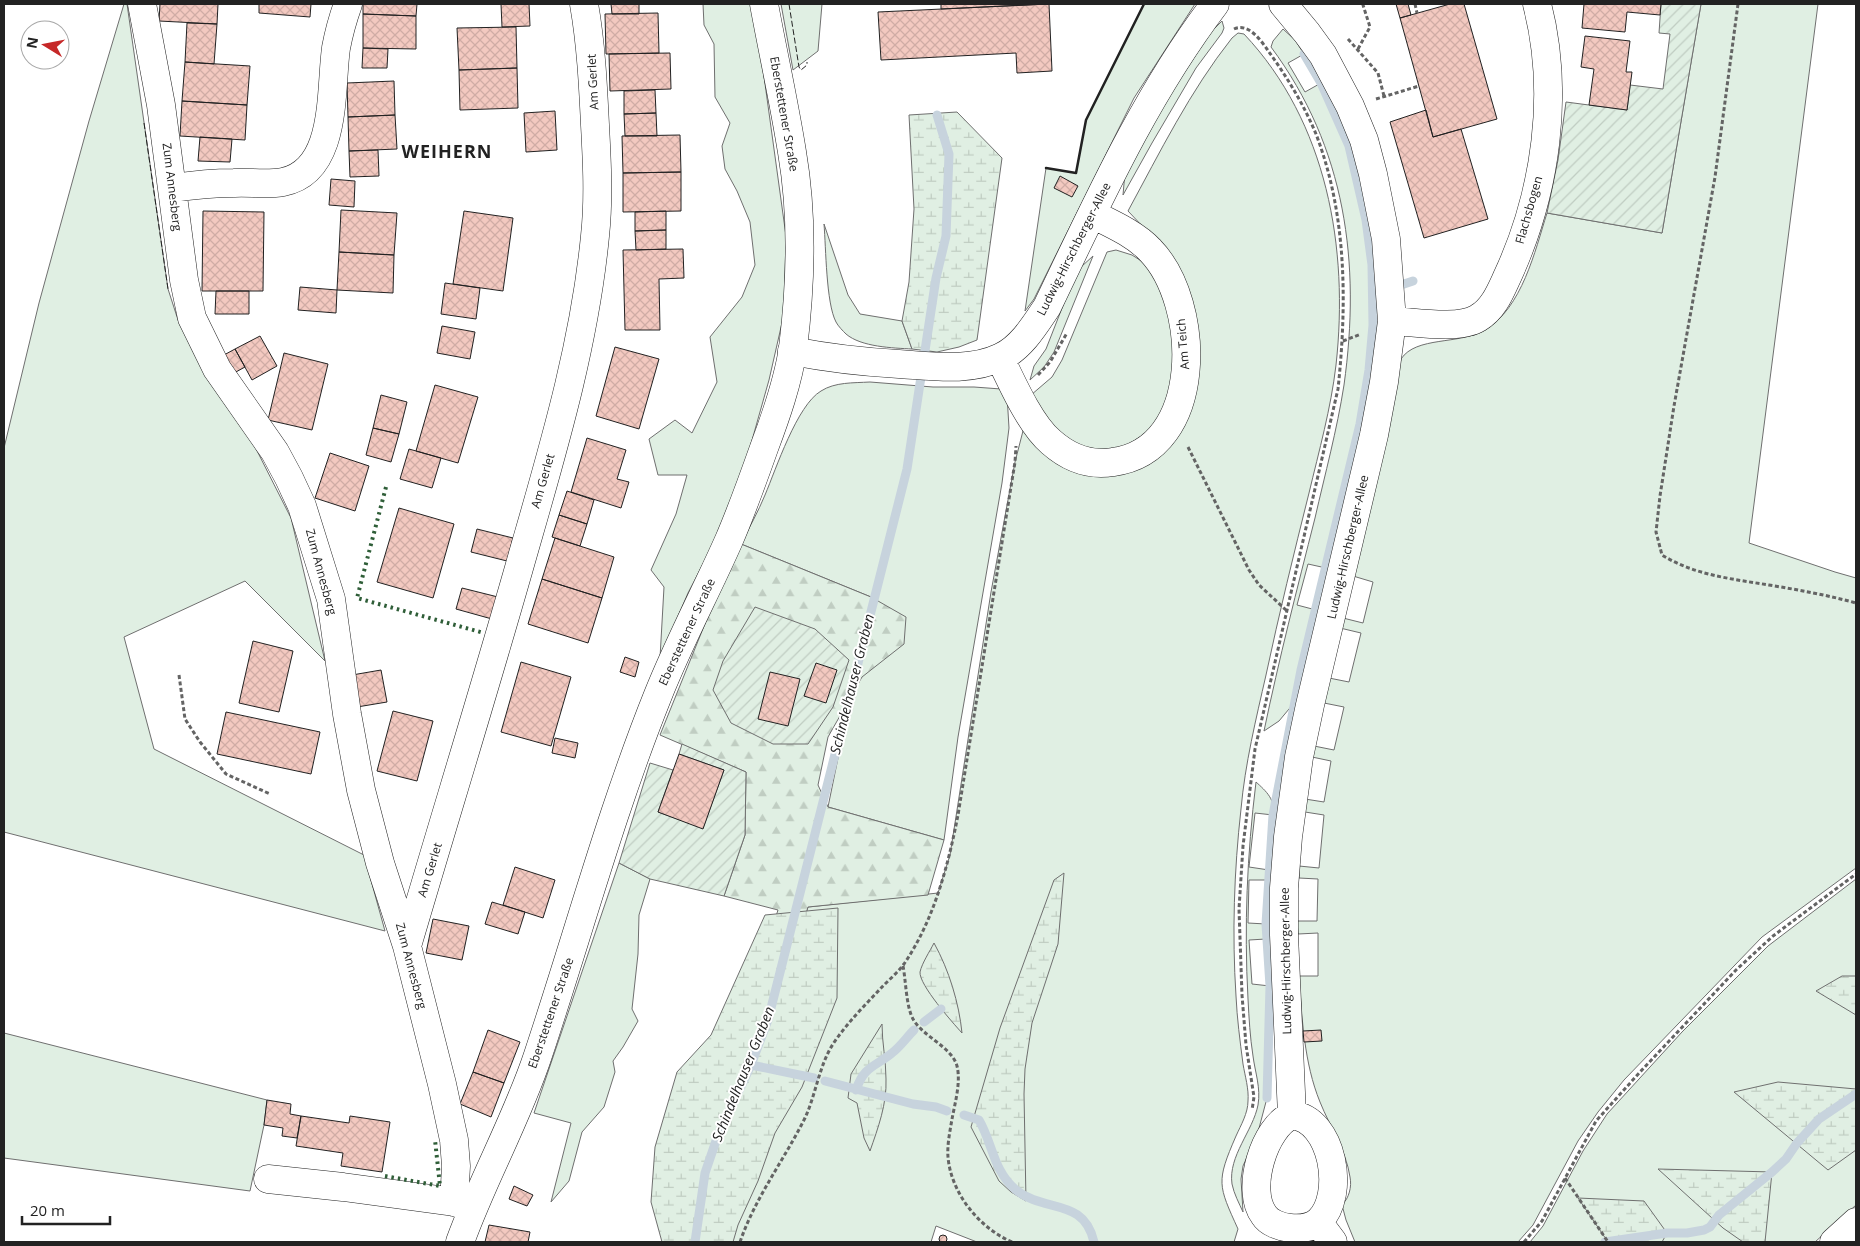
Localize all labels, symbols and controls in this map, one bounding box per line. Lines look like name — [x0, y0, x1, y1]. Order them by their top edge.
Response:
north arrow — [20, 20, 70, 70]
text: N — [21, 35, 42, 50]
street label: Am Gerlet — [583, 54, 602, 111]
street label: Eberstettener Straße — [766, 55, 803, 173]
district label: WEIHERN — [402, 139, 492, 163]
street label: Zum Annesberg — [159, 142, 186, 232]
street label: Flachsbogen — [1511, 174, 1546, 246]
street label: Ludwig-Hirschberger-Allee — [1033, 179, 1115, 318]
street label: Am Teich — [1172, 318, 1193, 370]
street label: Am Gerlet — [527, 451, 558, 510]
street label: Ludwig-Hirschberger-Allee — [1323, 473, 1372, 621]
street label: Zum Annesberg — [302, 527, 341, 617]
street label: Eberstettener Straße — [654, 575, 719, 688]
water label: Schindelhauser Graben — [825, 612, 878, 756]
street label: Am Gerlet — [413, 840, 446, 899]
street label: Ludwig-Hirschberger-Allee — [1276, 887, 1295, 1035]
street label: Zum Annesberg — [392, 921, 431, 1011]
street label: Eberstettener Straße — [524, 955, 578, 1071]
water label: Schindelhauser Graben — [707, 1004, 778, 1144]
scale bar — [22, 1194, 110, 1226]
text: 20 m — [30, 1200, 65, 1220]

